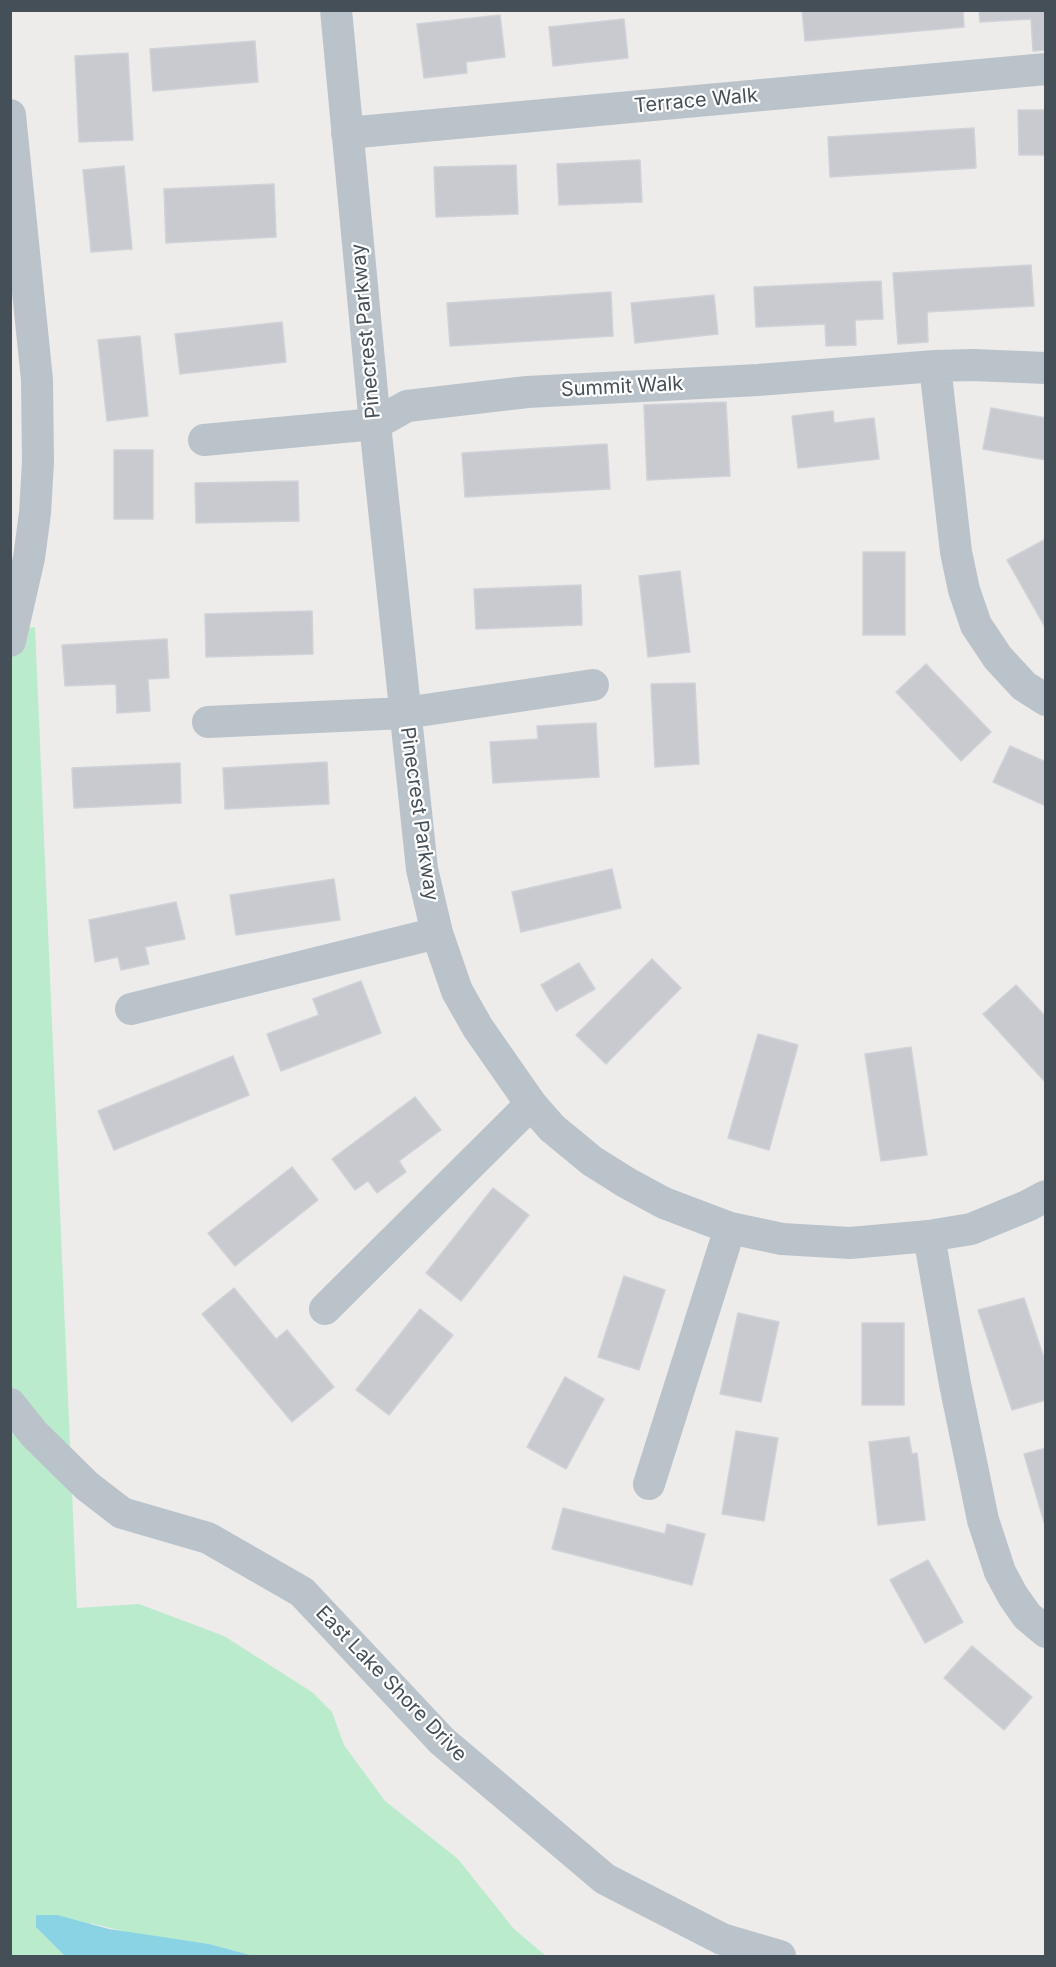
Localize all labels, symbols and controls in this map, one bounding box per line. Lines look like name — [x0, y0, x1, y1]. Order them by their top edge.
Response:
street label: Terrace Walk — [633, 84, 759, 118]
street label: Pinecrest Parkway — [346, 243, 386, 419]
street label: Summit Walk — [560, 372, 684, 402]
street label: Pinecrest Parkway — [395, 725, 443, 903]
street label: East Lake Shore Drive — [310, 1601, 472, 1767]

